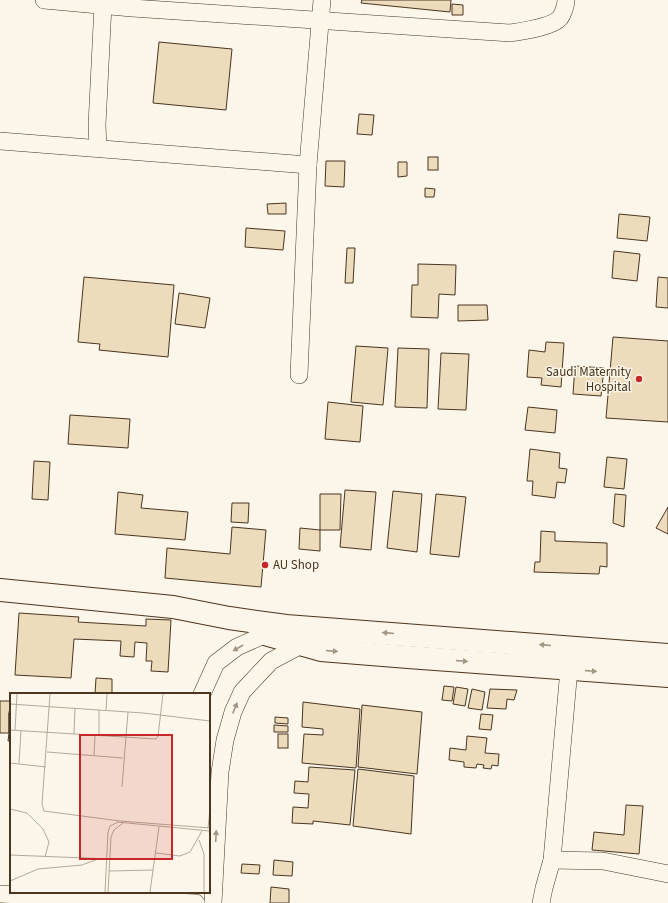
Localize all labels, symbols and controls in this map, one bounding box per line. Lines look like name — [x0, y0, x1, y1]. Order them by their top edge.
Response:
place label: Saudi Maternity Hospital — [546, 363, 631, 396]
marker: Saudi Maternity Hospital — [634, 374, 644, 384]
place label: AU Shop — [273, 556, 319, 574]
marker: AU Shop — [260, 560, 270, 570]
one-way arrow — [382, 629, 394, 636]
one-way arrow — [539, 642, 551, 649]
one-way arrow — [232, 644, 244, 651]
one-way arrow — [326, 647, 338, 654]
one-way arrow — [456, 658, 468, 665]
one-way arrow — [585, 667, 598, 674]
inset map — [10, 693, 210, 893]
one-way arrow — [232, 703, 238, 714]
one-way arrow — [213, 830, 220, 842]

